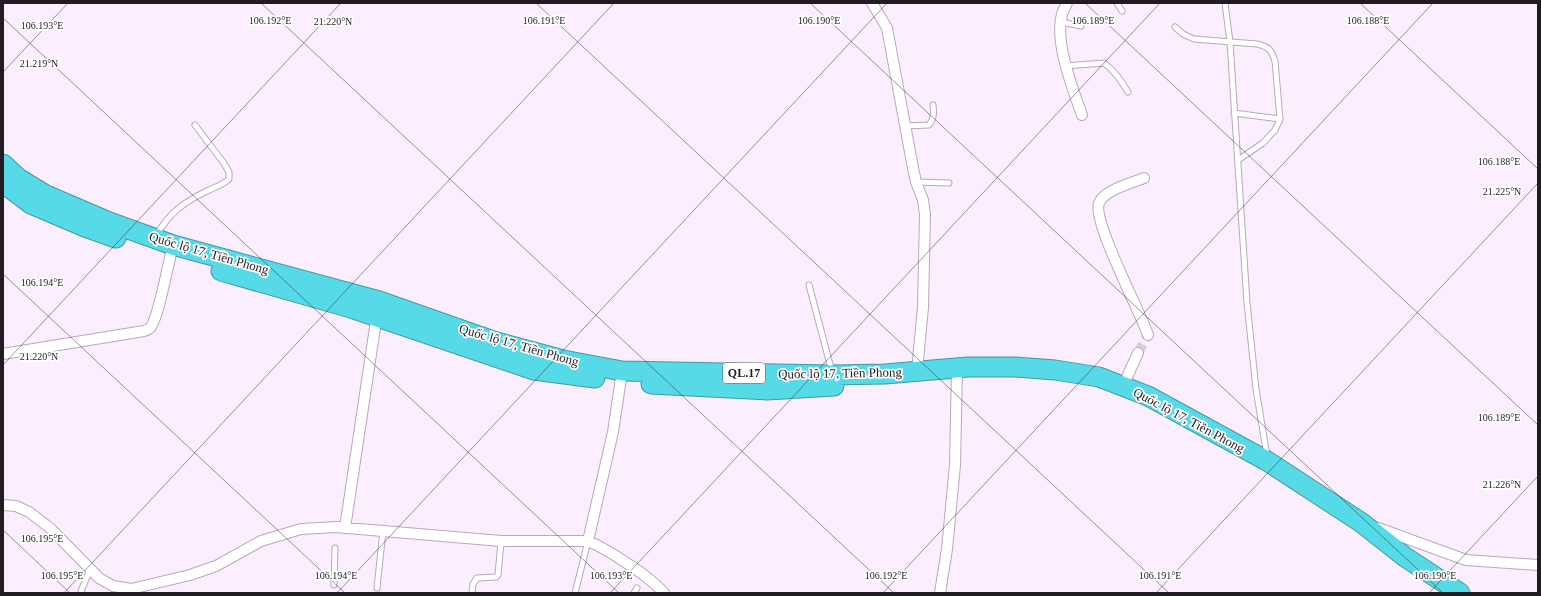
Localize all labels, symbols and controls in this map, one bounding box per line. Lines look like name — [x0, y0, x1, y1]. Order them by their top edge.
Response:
text: 106.192°E — [249, 15, 291, 26]
text: 106.191°E — [523, 15, 565, 26]
text: 106.190°E — [798, 15, 840, 26]
text: 106.189°E — [1072, 15, 1114, 26]
text: 106.188°E — [1347, 15, 1389, 26]
text: 21.220°N — [314, 16, 352, 27]
text: 106.193°E — [21, 20, 63, 31]
text: 21.219°N — [20, 58, 58, 69]
text: 106.188°E — [1478, 156, 1520, 167]
text: 21.225°N — [1483, 186, 1521, 197]
street label: Quốc lộ 17, Tiền Phong — [147, 229, 271, 277]
text: 106.194°E — [21, 277, 63, 288]
street label: Quốc lộ 17, Tiền Phong — [457, 321, 581, 369]
text: 21.220°N — [20, 351, 58, 362]
road number: QL.17 — [723, 363, 765, 383]
street label: Quốc lộ 17, Tiền Phong — [778, 364, 903, 382]
street label: Quốc lộ 17, Tiền Phong — [1131, 384, 1248, 456]
text: 106.189°E — [1478, 412, 1520, 423]
text: 21.226°N — [1483, 479, 1521, 490]
text: 106.195°E — [21, 533, 63, 544]
text: 106.195°E — [41, 570, 83, 581]
text: 106.194°E — [315, 570, 357, 581]
text: 106.193°E — [590, 570, 632, 581]
text: 106.192°E — [865, 570, 907, 581]
text: 106.191°E — [1139, 570, 1181, 581]
text: 106.190°E — [1414, 570, 1456, 581]

